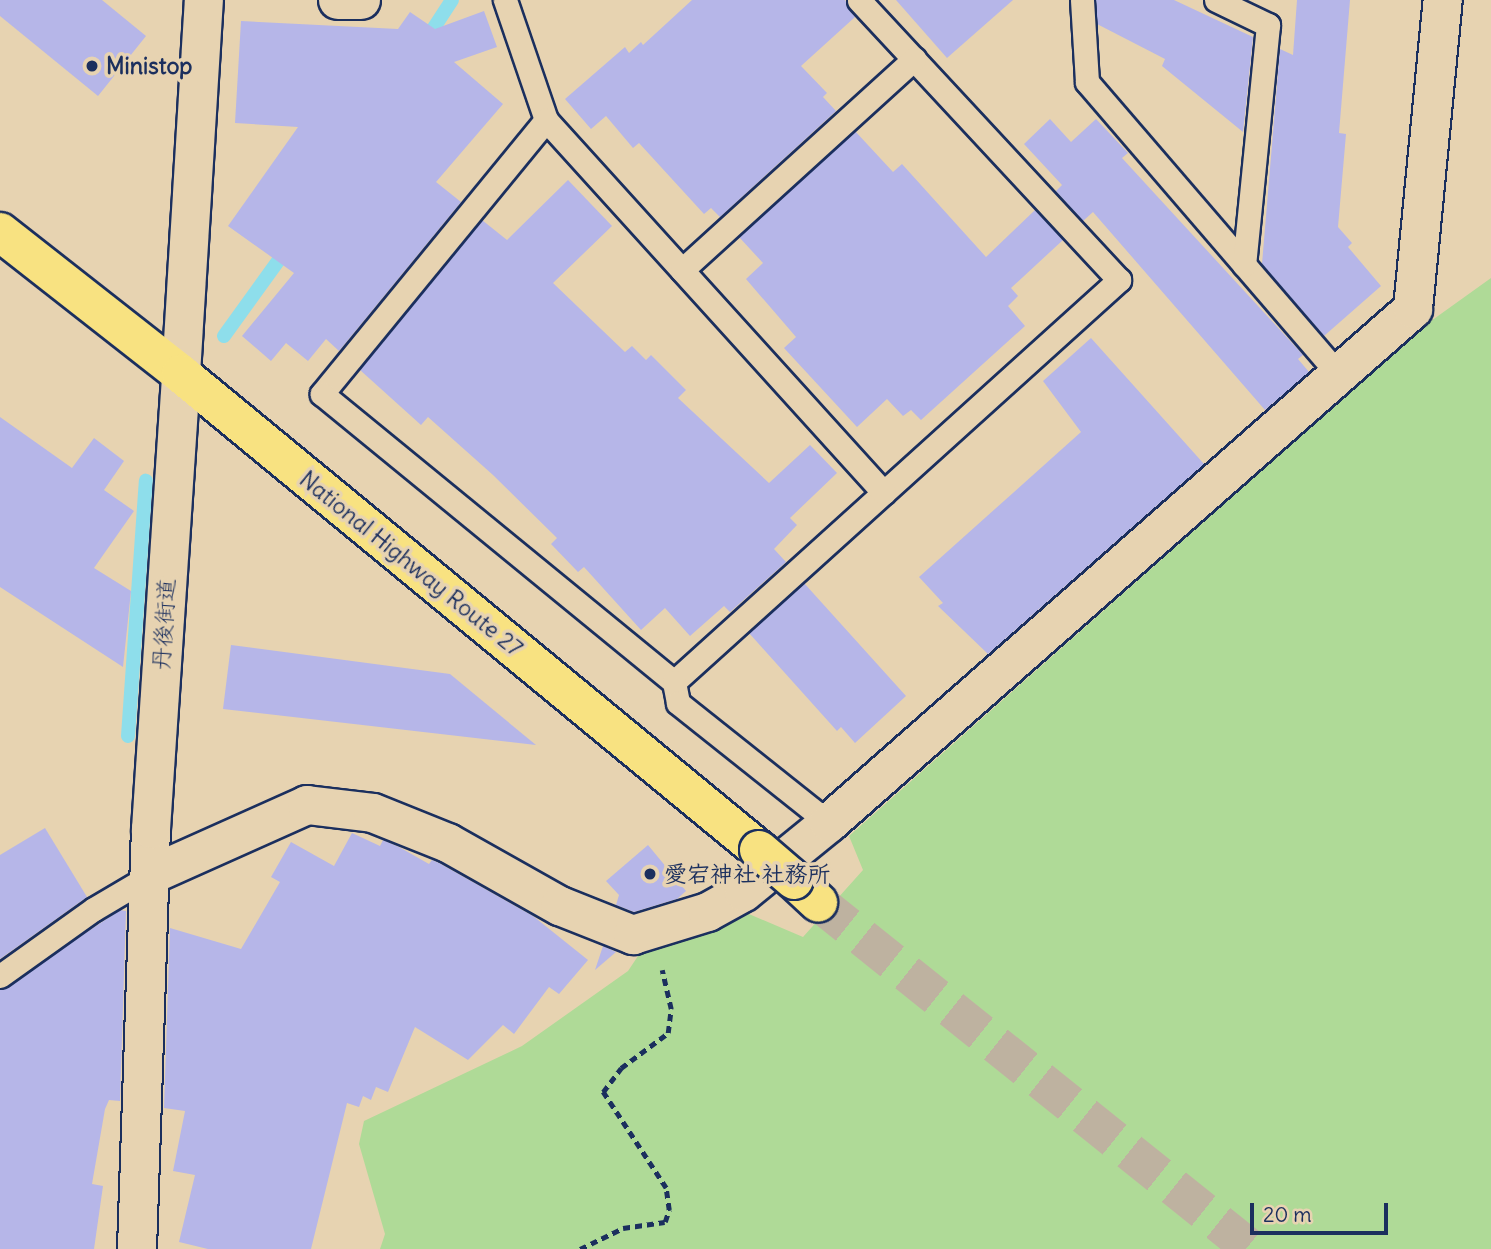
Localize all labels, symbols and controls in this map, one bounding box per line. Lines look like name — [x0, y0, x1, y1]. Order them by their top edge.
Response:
place label: Ministop — [106, 52, 192, 80]
marker: Ministop — [84, 58, 100, 74]
street label: National Highway Route 27 — [294, 465, 528, 663]
street label: 丹後街道 — [147, 577, 181, 671]
place label: 愛宕神社 社務所 — [664, 860, 830, 888]
marker: 愛宕神社 社務所 — [642, 866, 658, 882]
scale bar — [1253, 1190, 1391, 1234]
text: 20 m — [1263, 1201, 1312, 1228]

